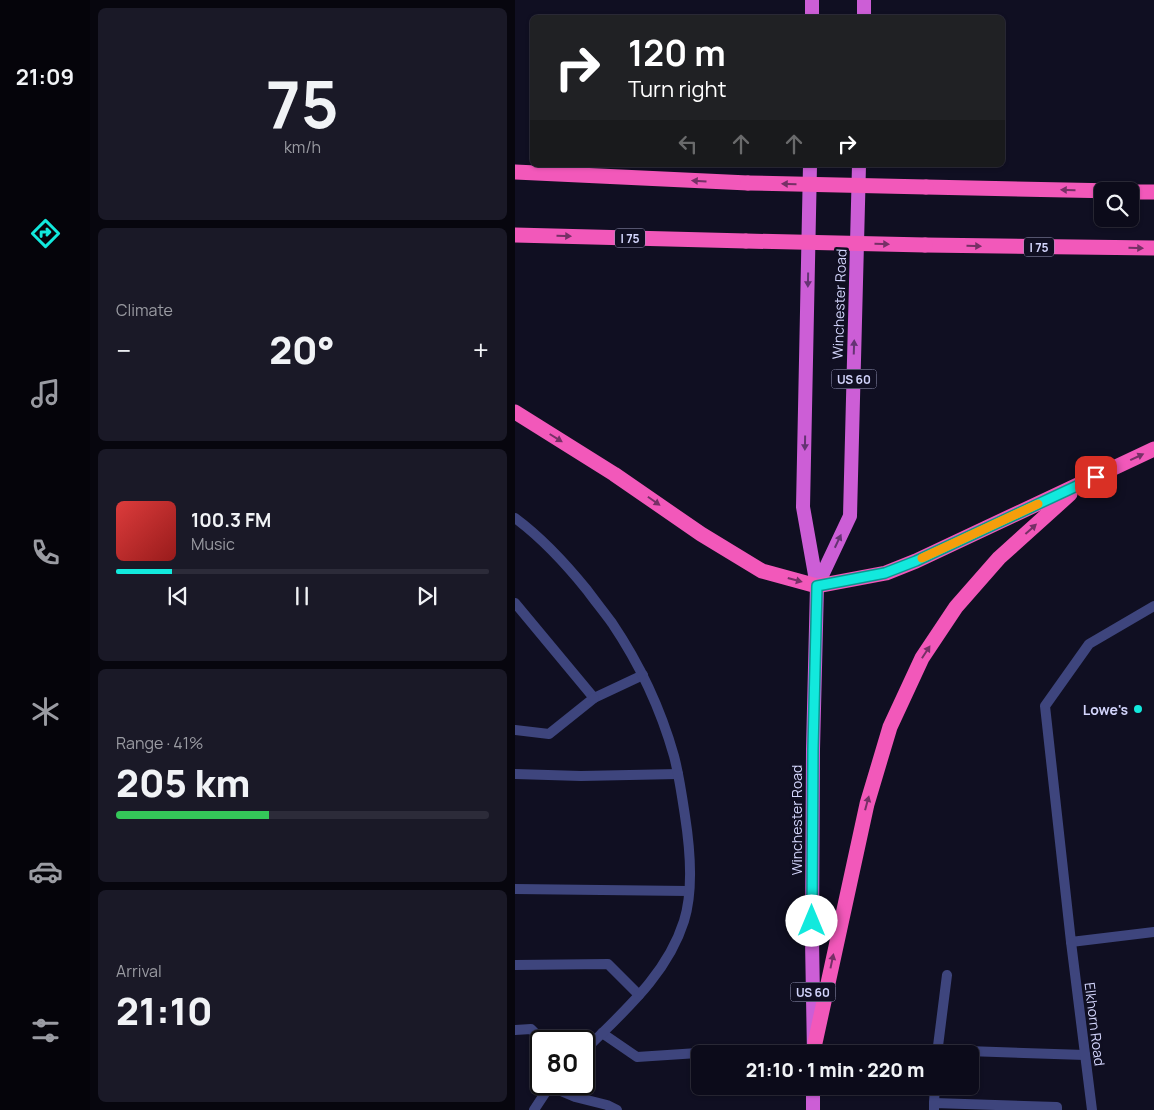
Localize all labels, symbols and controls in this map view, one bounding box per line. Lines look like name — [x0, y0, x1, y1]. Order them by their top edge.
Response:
text: 120 m — [628, 29, 726, 77]
icon: right — [545, 35, 610, 100]
text: 75 — [266, 59, 339, 148]
text: 21:09 — [16, 62, 74, 92]
text: Turn right — [628, 74, 726, 104]
icon: left — [674, 130, 702, 158]
icon: ahead — [727, 130, 755, 158]
icon: ahead — [780, 130, 808, 158]
icon: right — [833, 130, 861, 158]
text: km/h — [284, 136, 321, 158]
one-way arrow — [691, 177, 707, 185]
one-way arrow — [781, 180, 797, 188]
map controls — [1094, 182, 1139, 227]
button: search — [1094, 182, 1139, 227]
one-way arrow — [1059, 186, 1075, 194]
icon: directions — [28, 216, 63, 251]
road number: I 75 — [615, 228, 645, 248]
one-way arrow — [556, 232, 572, 240]
road number: I 75 — [1024, 238, 1054, 256]
one-way arrow — [874, 241, 890, 249]
one-way arrow — [966, 242, 982, 250]
one-way arrow — [1128, 244, 1144, 252]
street label: Winchester Road — [828, 248, 850, 360]
one-way arrow — [804, 272, 812, 288]
text: Climate — [116, 299, 173, 321]
text: 20° — [269, 323, 335, 375]
text: − — [116, 331, 131, 369]
text: + — [473, 331, 489, 369]
one-way arrow — [851, 338, 859, 354]
road number: US 60 — [831, 369, 877, 388]
icon: music — [28, 376, 63, 411]
one-way arrow — [550, 433, 563, 442]
one-way arrow — [801, 435, 809, 451]
one-way arrow — [1130, 453, 1144, 461]
pin — [1075, 456, 1117, 498]
icon: arrive — [1082, 463, 1110, 491]
one-way arrow — [648, 496, 661, 506]
text: 100.3 FM — [191, 507, 271, 533]
one-way arrow — [1025, 523, 1037, 535]
text: Music — [191, 533, 235, 555]
one-way arrow — [834, 534, 842, 549]
icon: phone — [28, 535, 63, 570]
one-way arrow — [788, 576, 803, 584]
icon: previous — [164, 582, 192, 610]
icon: pause — [288, 582, 316, 610]
icon: next — [413, 582, 441, 610]
one-way arrow — [921, 645, 931, 659]
icon: climate — [28, 694, 63, 729]
place label: Lowe's — [1083, 700, 1128, 719]
marker: Lowe's — [1132, 703, 1144, 715]
text: Range · 41% — [116, 732, 203, 754]
text: 205 km — [116, 756, 250, 808]
street label: Winchester Road — [787, 765, 806, 875]
one-way arrow — [864, 795, 872, 810]
icon: car — [28, 854, 63, 889]
position arrow — [785, 894, 837, 946]
one-way arrow — [828, 954, 836, 969]
text: Arrival — [116, 960, 162, 982]
street label: Elkhorn Road — [1080, 981, 1110, 1067]
road number: US 60 — [791, 982, 835, 1002]
text: 21:10 — [116, 984, 213, 1036]
icon: filters — [28, 1013, 63, 1048]
speed limit sign: 80 — [530, 1030, 595, 1095]
text: 21:10 · 1 min · 220 m — [746, 1057, 924, 1083]

